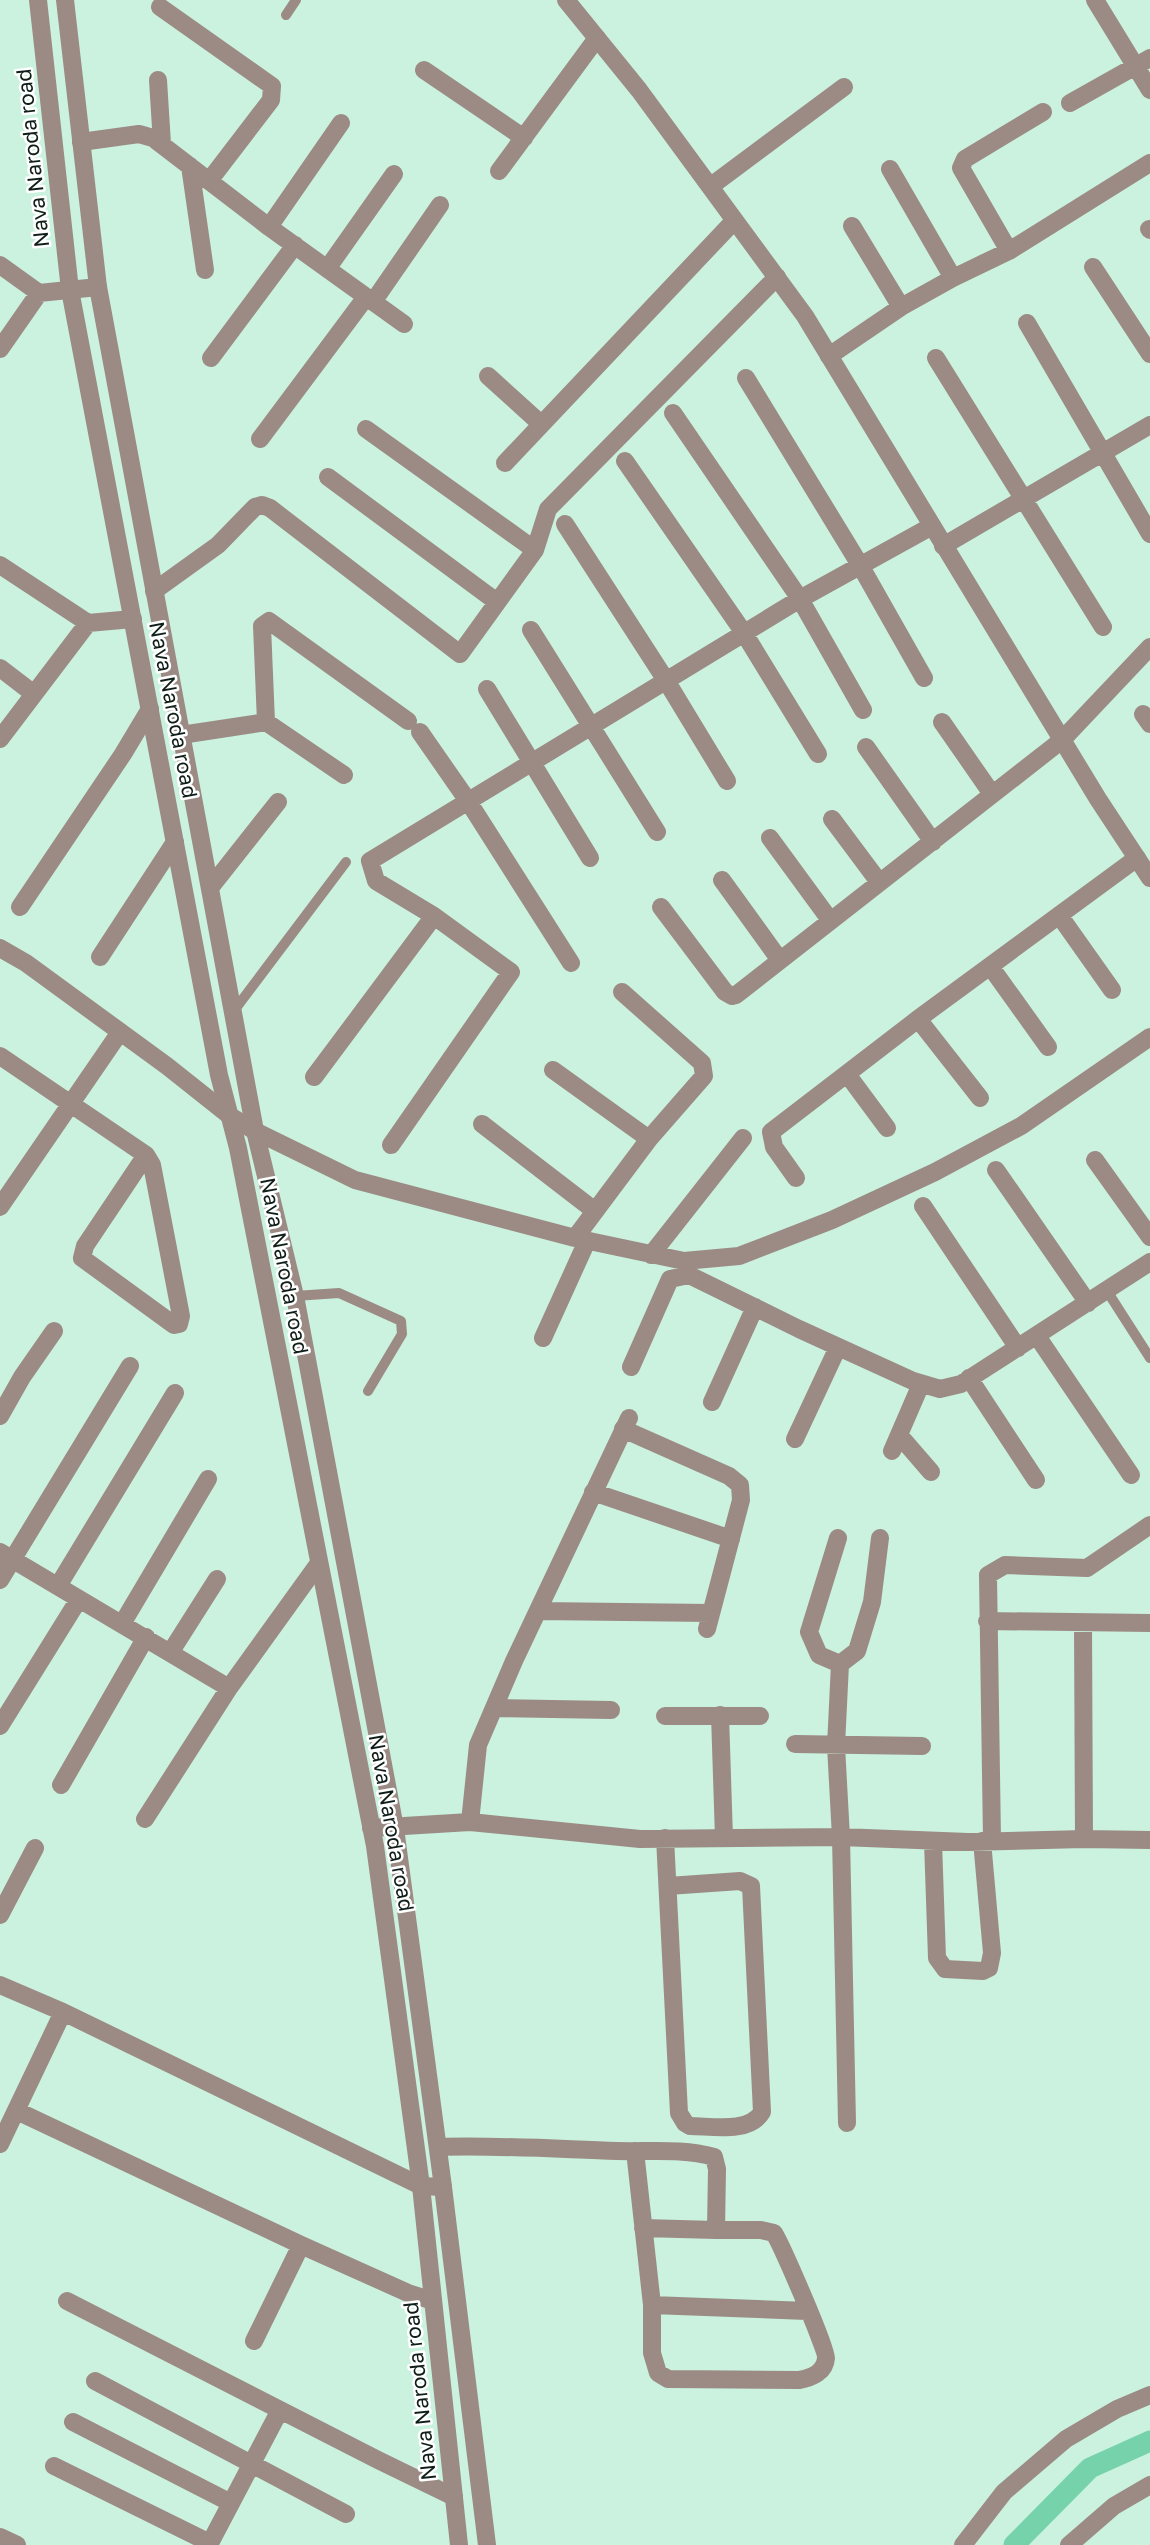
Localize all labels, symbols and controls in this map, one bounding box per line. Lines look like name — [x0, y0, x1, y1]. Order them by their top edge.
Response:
street label: Nava Naroda road — [10, 68, 54, 249]
street label: Nava Naroda road — [144, 619, 204, 800]
street label: Nava Naroda road — [255, 1175, 315, 1356]
street label: Nava Naroda road — [364, 1732, 420, 1913]
street label: Nava Naroda road — [397, 2301, 441, 2482]

